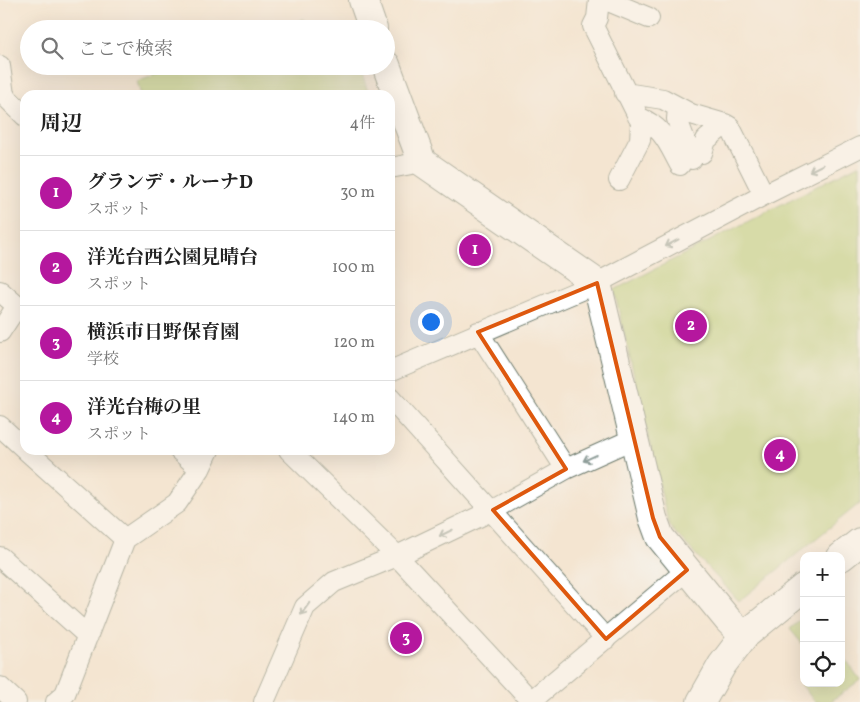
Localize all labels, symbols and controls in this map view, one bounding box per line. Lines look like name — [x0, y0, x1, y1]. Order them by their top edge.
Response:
search box — [20, 20, 395, 75]
icon: search — [38, 34, 66, 62]
text: ここで検索 — [78, 37, 173, 63]
text: 周辺 — [40, 110, 82, 139]
text: 4件 — [349, 113, 375, 135]
one-way arrow — [809, 164, 824, 174]
text: グランデ・ルーナD — [87, 170, 253, 196]
text: 1 — [53, 182, 59, 204]
text: 30 m — [340, 182, 375, 204]
text: スポット — [87, 199, 151, 221]
pin: 1 — [459, 231, 491, 269]
one-way arrow — [665, 239, 680, 248]
text: 洋光台西公園見晴台 — [87, 245, 258, 271]
text: 2 — [52, 257, 60, 279]
text: 100 m — [332, 257, 375, 279]
text: スポット — [87, 274, 151, 296]
pin: 2 — [675, 307, 707, 345]
your location — [418, 309, 444, 335]
text: 横浜市日野保育園 — [87, 320, 239, 346]
text: 3 — [52, 332, 60, 354]
text: 120 m — [333, 332, 375, 354]
text: 学校 — [87, 349, 119, 371]
text: 洋光台梅の里 — [87, 395, 201, 421]
text: 4 — [51, 407, 61, 429]
text: 140 m — [333, 407, 375, 429]
text: スポット — [87, 424, 151, 446]
pin: 4 — [764, 436, 796, 474]
one-way arrow — [583, 453, 598, 463]
one-way arrow — [439, 528, 454, 538]
map controls — [800, 552, 845, 687]
button: + — [800, 552, 845, 597]
button: − — [800, 597, 845, 642]
one-way arrow — [300, 602, 311, 616]
pin: 3 — [390, 619, 422, 657]
button: locate — [800, 642, 845, 687]

